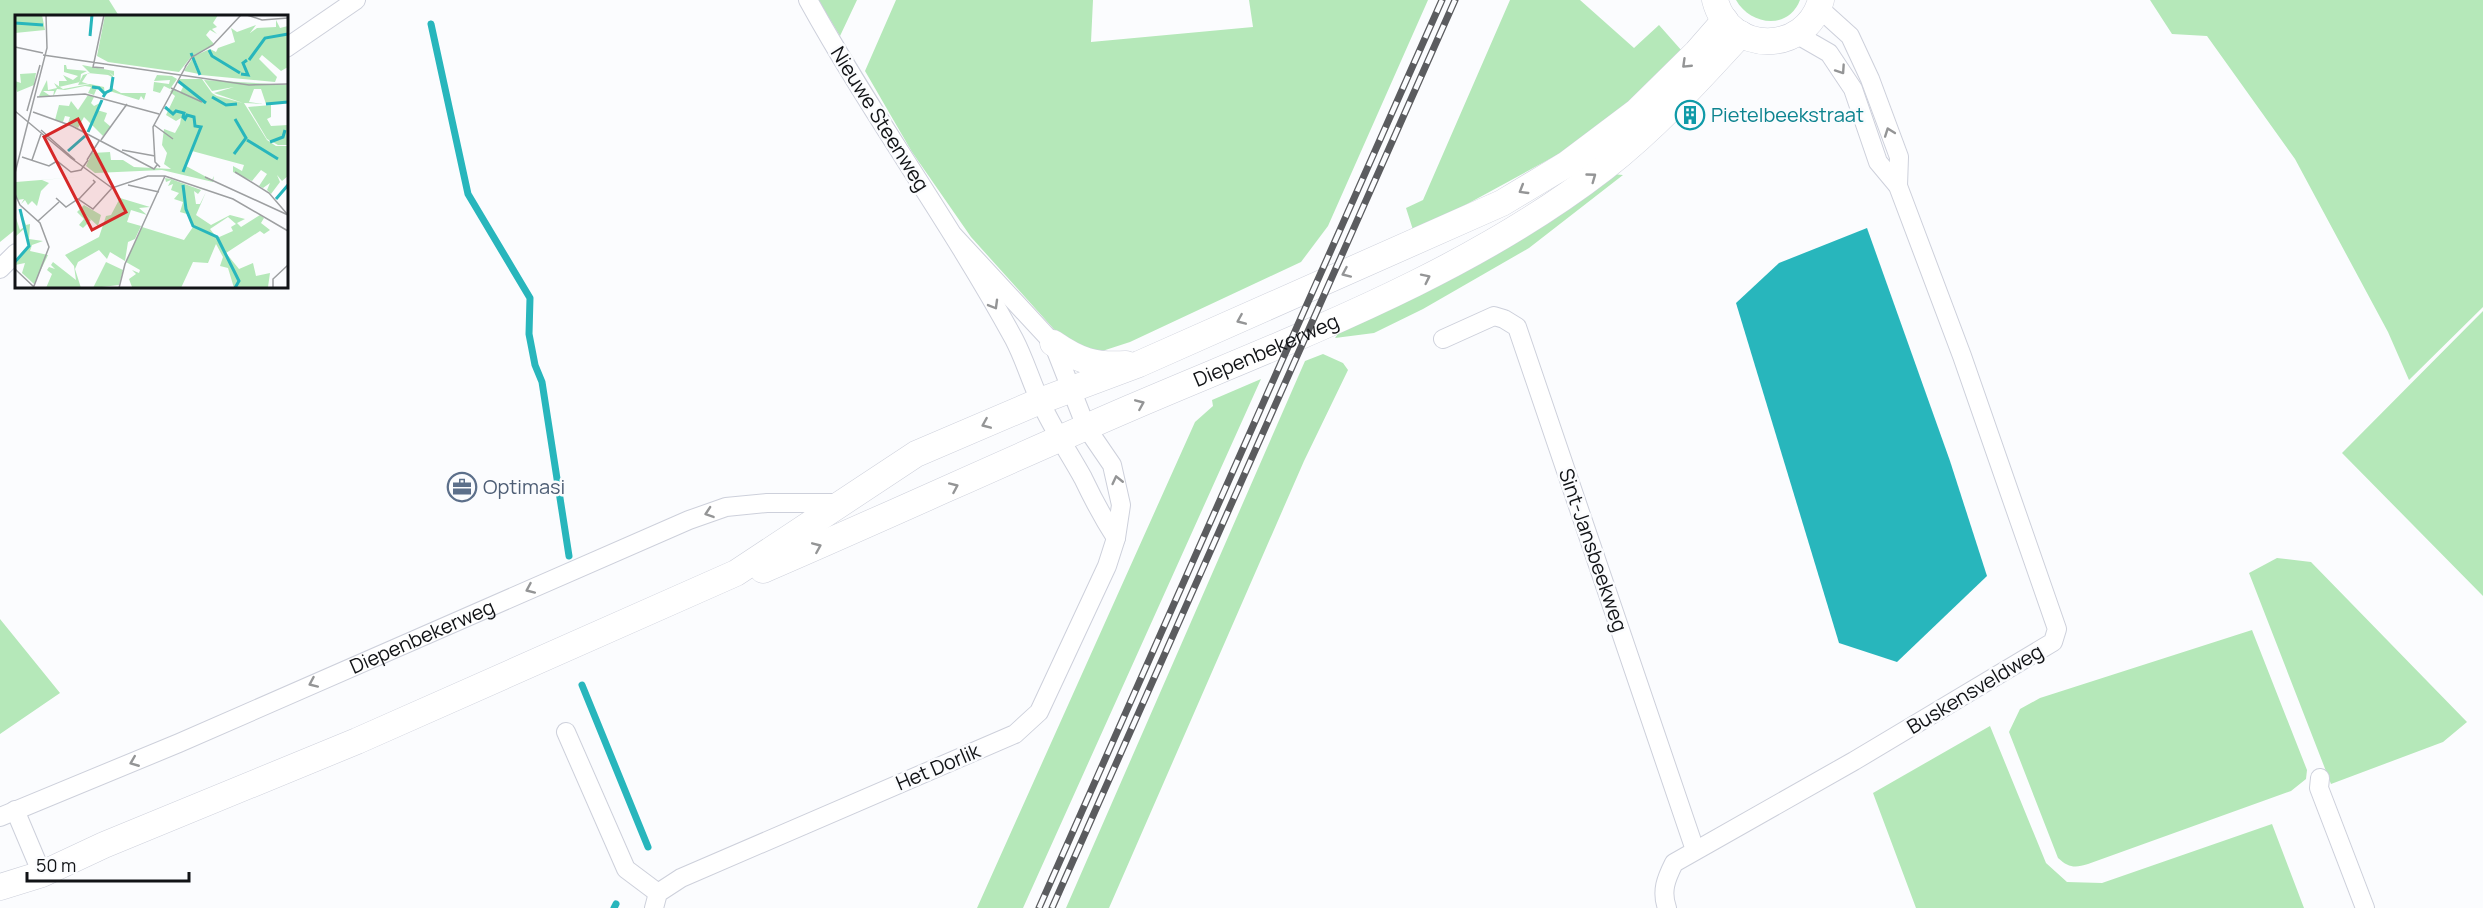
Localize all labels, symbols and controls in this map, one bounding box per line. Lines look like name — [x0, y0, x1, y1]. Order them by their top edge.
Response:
inset map — [15, 15, 288, 288]
street label: Nieuwe Steenweg — [825, 41, 936, 196]
one-way arrow — [1682, 56, 1693, 67]
one-way arrow — [1833, 64, 1845, 74]
building icon: Pietelbeekstraat — [1674, 99, 1706, 131]
place label: Pietelbeekstraat — [1711, 101, 1864, 128]
one-way arrow — [1884, 127, 1897, 137]
one-way arrow — [1585, 173, 1596, 184]
one-way arrow — [1519, 183, 1529, 195]
one-way arrow — [1342, 266, 1353, 278]
one-way arrow — [1420, 274, 1431, 286]
one-way arrow — [987, 298, 998, 309]
street label: Diepenbekerweg — [1189, 307, 1343, 393]
one-way arrow — [1237, 312, 1248, 324]
one-way arrow — [1134, 399, 1145, 411]
one-way arrow — [981, 417, 992, 429]
street label: Sint-Jansbeekweg — [1553, 465, 1634, 635]
office icon: Optimasi — [446, 471, 478, 503]
place label: Optimasi — [483, 473, 565, 500]
one-way arrow — [1111, 476, 1124, 486]
one-way arrow — [948, 483, 959, 495]
one-way arrow — [705, 506, 715, 518]
one-way arrow — [810, 542, 821, 554]
one-way arrow — [526, 582, 537, 594]
street label: Diepenbekerweg — [345, 593, 498, 680]
street label: Buskensveldweg — [1902, 637, 2048, 740]
one-way arrow — [308, 676, 319, 688]
street label: Het Dorlik — [892, 736, 985, 796]
one-way arrow — [129, 755, 140, 767]
scale bar — [27, 845, 189, 883]
text: 50 m — [36, 853, 76, 877]

